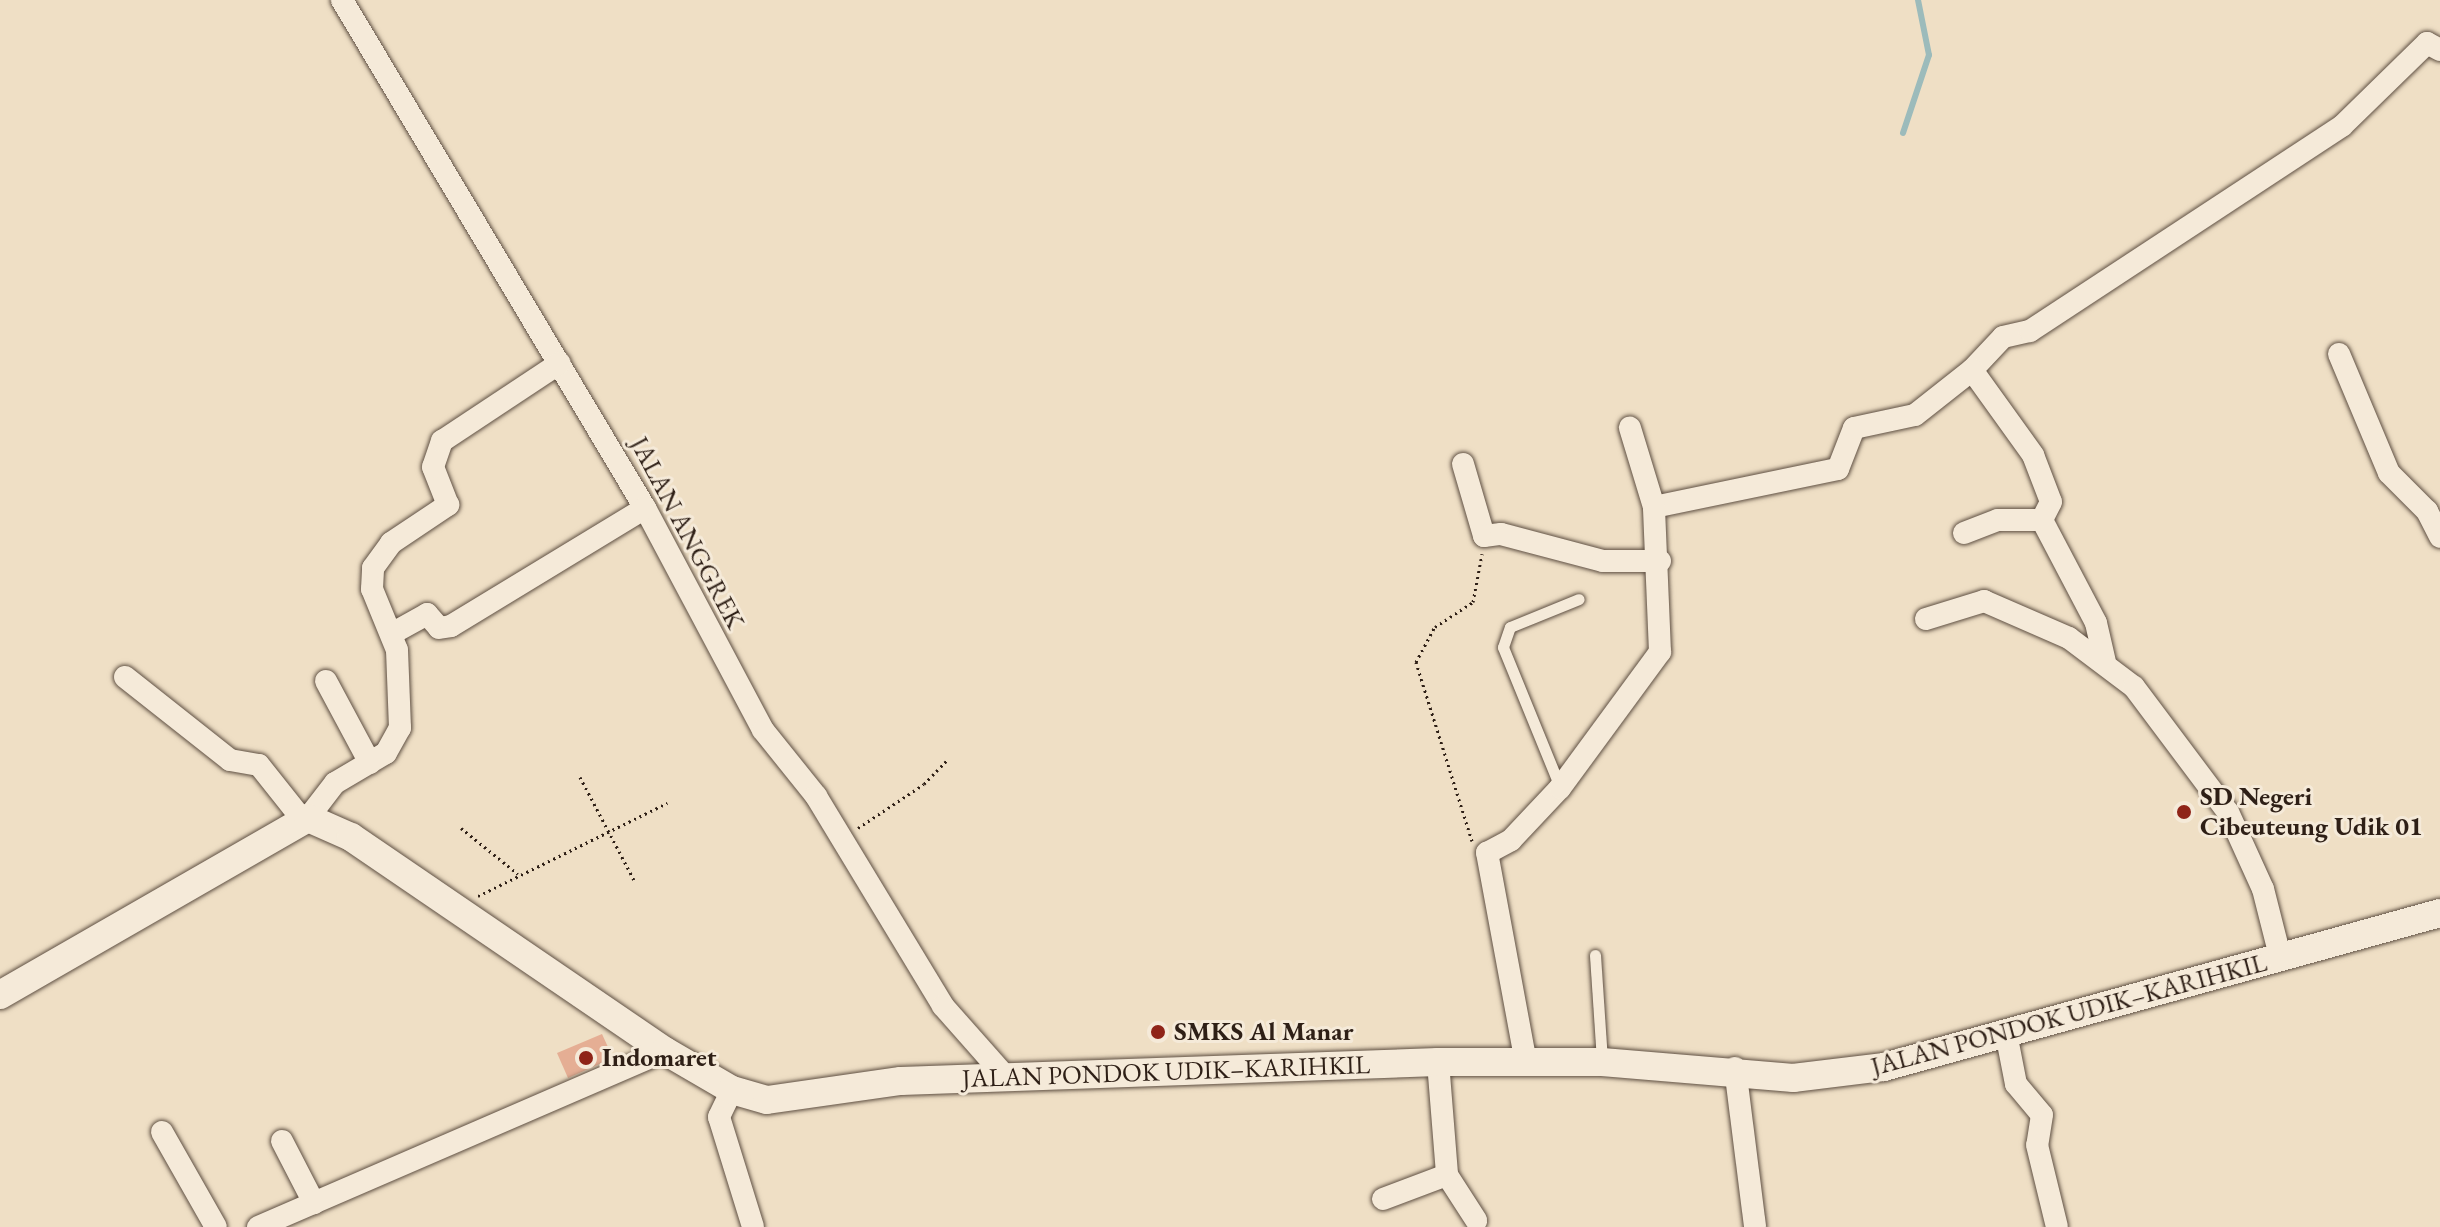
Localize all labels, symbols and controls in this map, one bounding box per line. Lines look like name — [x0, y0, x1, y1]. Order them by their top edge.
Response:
street label: JALAN ANGGREK — [623, 432, 751, 634]
place label: SD Negeri Cibeuteung Udik 01 — [2200, 781, 2423, 842]
marker: SD Negeri Cibeuteung Udik 01 — [2175, 803, 2193, 821]
street label: JALAN PONDOK UDIK–KARIHKIL — [1868, 947, 2270, 1083]
place label: SMKS Al Manar — [1174, 1016, 1353, 1048]
marker: SMKS Al Manar — [1149, 1023, 1167, 1041]
place label: Indomaret — [602, 1042, 717, 1074]
marker: Indomaret — [577, 1049, 595, 1067]
street label: JALAN PONDOK UDIK–KARIHKIL — [961, 1049, 1371, 1095]

